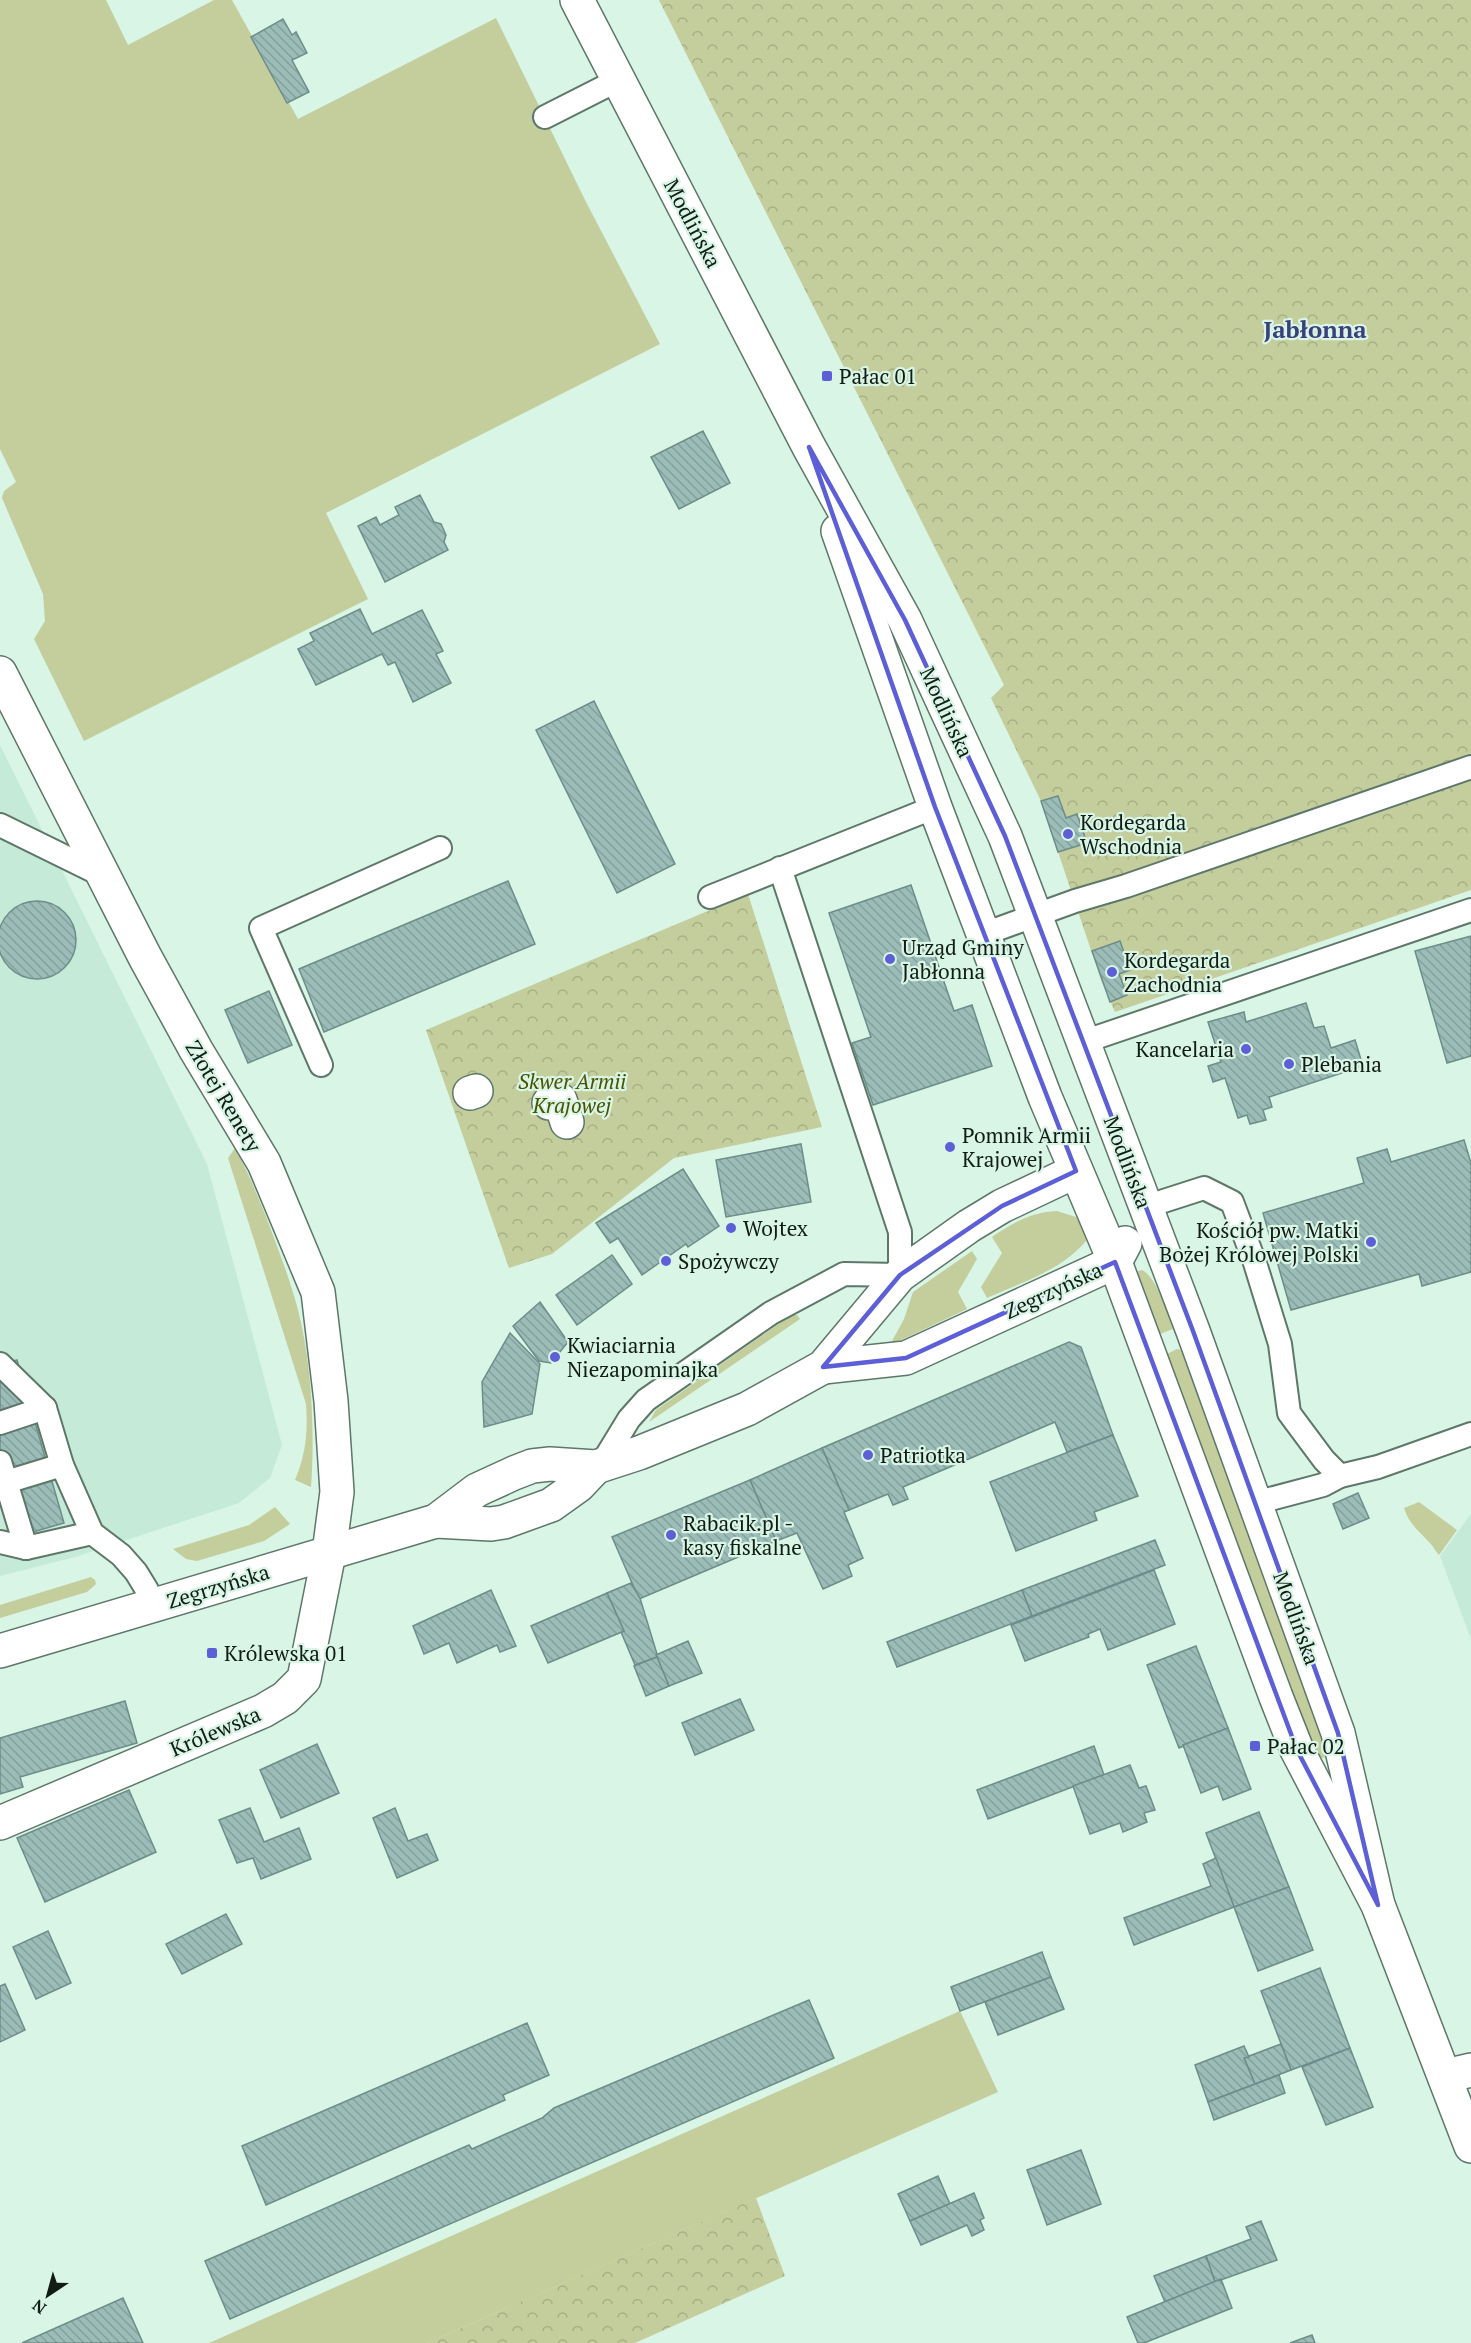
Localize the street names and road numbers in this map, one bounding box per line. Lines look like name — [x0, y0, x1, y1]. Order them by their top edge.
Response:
street label: Modlińska — [658, 174, 728, 273]
street label: Modlińska — [914, 662, 980, 762]
street label: Złotej Renety — [180, 1035, 269, 1157]
street label: Modlińska — [1098, 1112, 1159, 1213]
street label: Zegrzyńska — [999, 1255, 1107, 1325]
street label: Zegrzyńska — [163, 1557, 273, 1615]
street label: Modlińska — [1267, 1568, 1327, 1669]
street label: Królewska — [165, 1699, 265, 1763]

